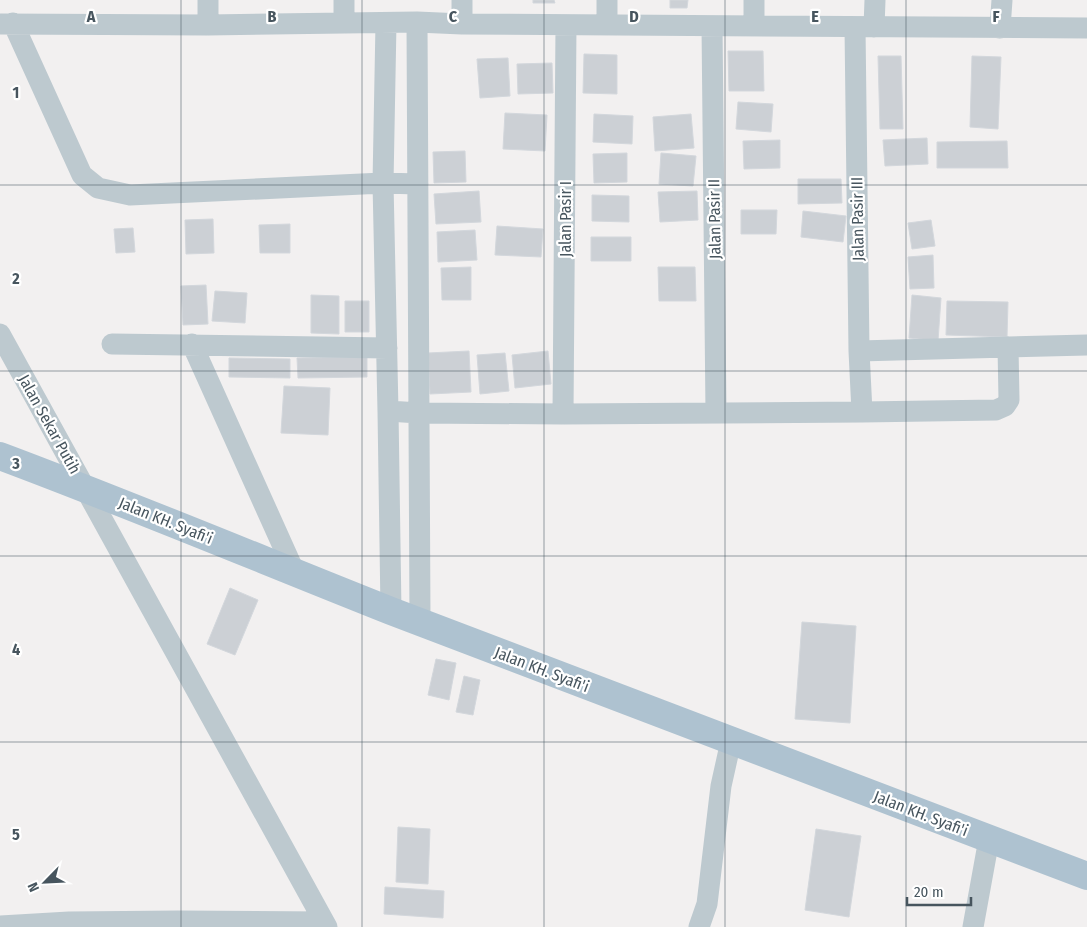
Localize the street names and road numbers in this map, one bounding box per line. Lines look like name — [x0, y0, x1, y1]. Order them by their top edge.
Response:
street label: Jalan Pasir III — [847, 177, 868, 261]
street label: Jalan Pasir II — [704, 179, 725, 259]
street label: Jalan Pasir I — [556, 181, 575, 257]
street label: Jalan Sekar Putih — [14, 371, 85, 477]
street label: Jalan KH. Syafi'i — [116, 493, 216, 548]
street label: Jalan KH. Syafi'i — [492, 643, 592, 696]
street label: Jalan KH. Syafi'i — [871, 787, 971, 840]

